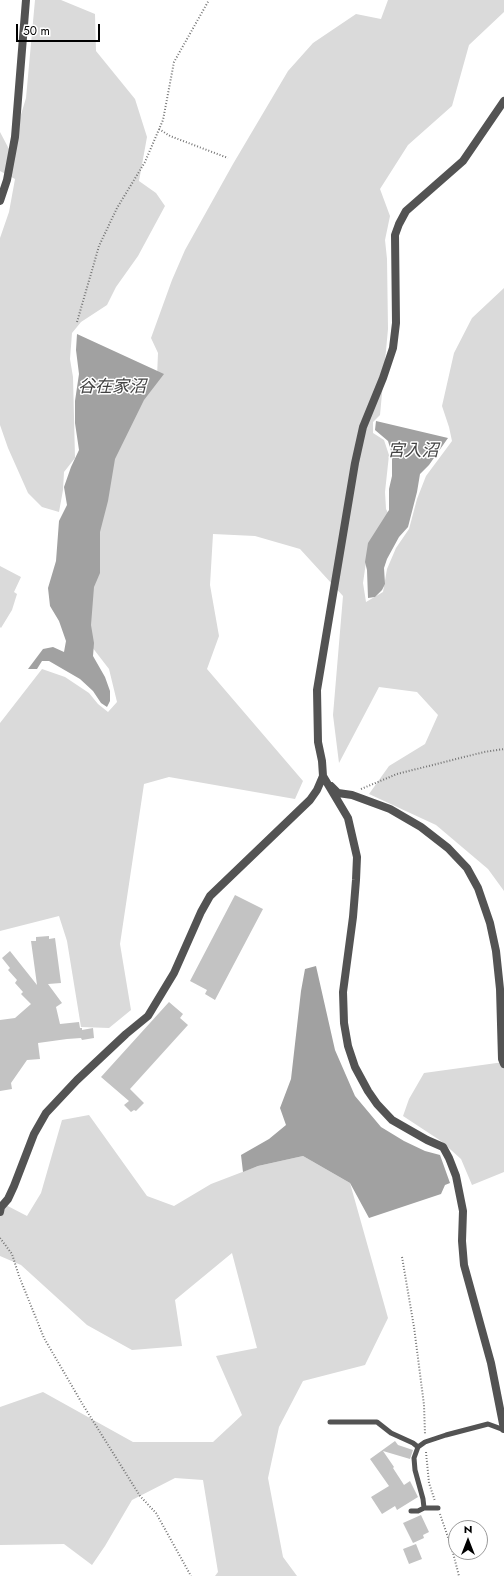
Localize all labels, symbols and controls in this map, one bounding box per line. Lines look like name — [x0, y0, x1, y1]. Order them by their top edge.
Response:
scale bar — [18, 16, 102, 42]
text: 50 m — [23, 22, 50, 40]
water label: 谷在家沼 — [78, 378, 146, 398]
water label: 宮入沼 — [388, 442, 438, 462]
north arrow — [448, 1520, 488, 1560]
text: N — [464, 1521, 472, 1537]

